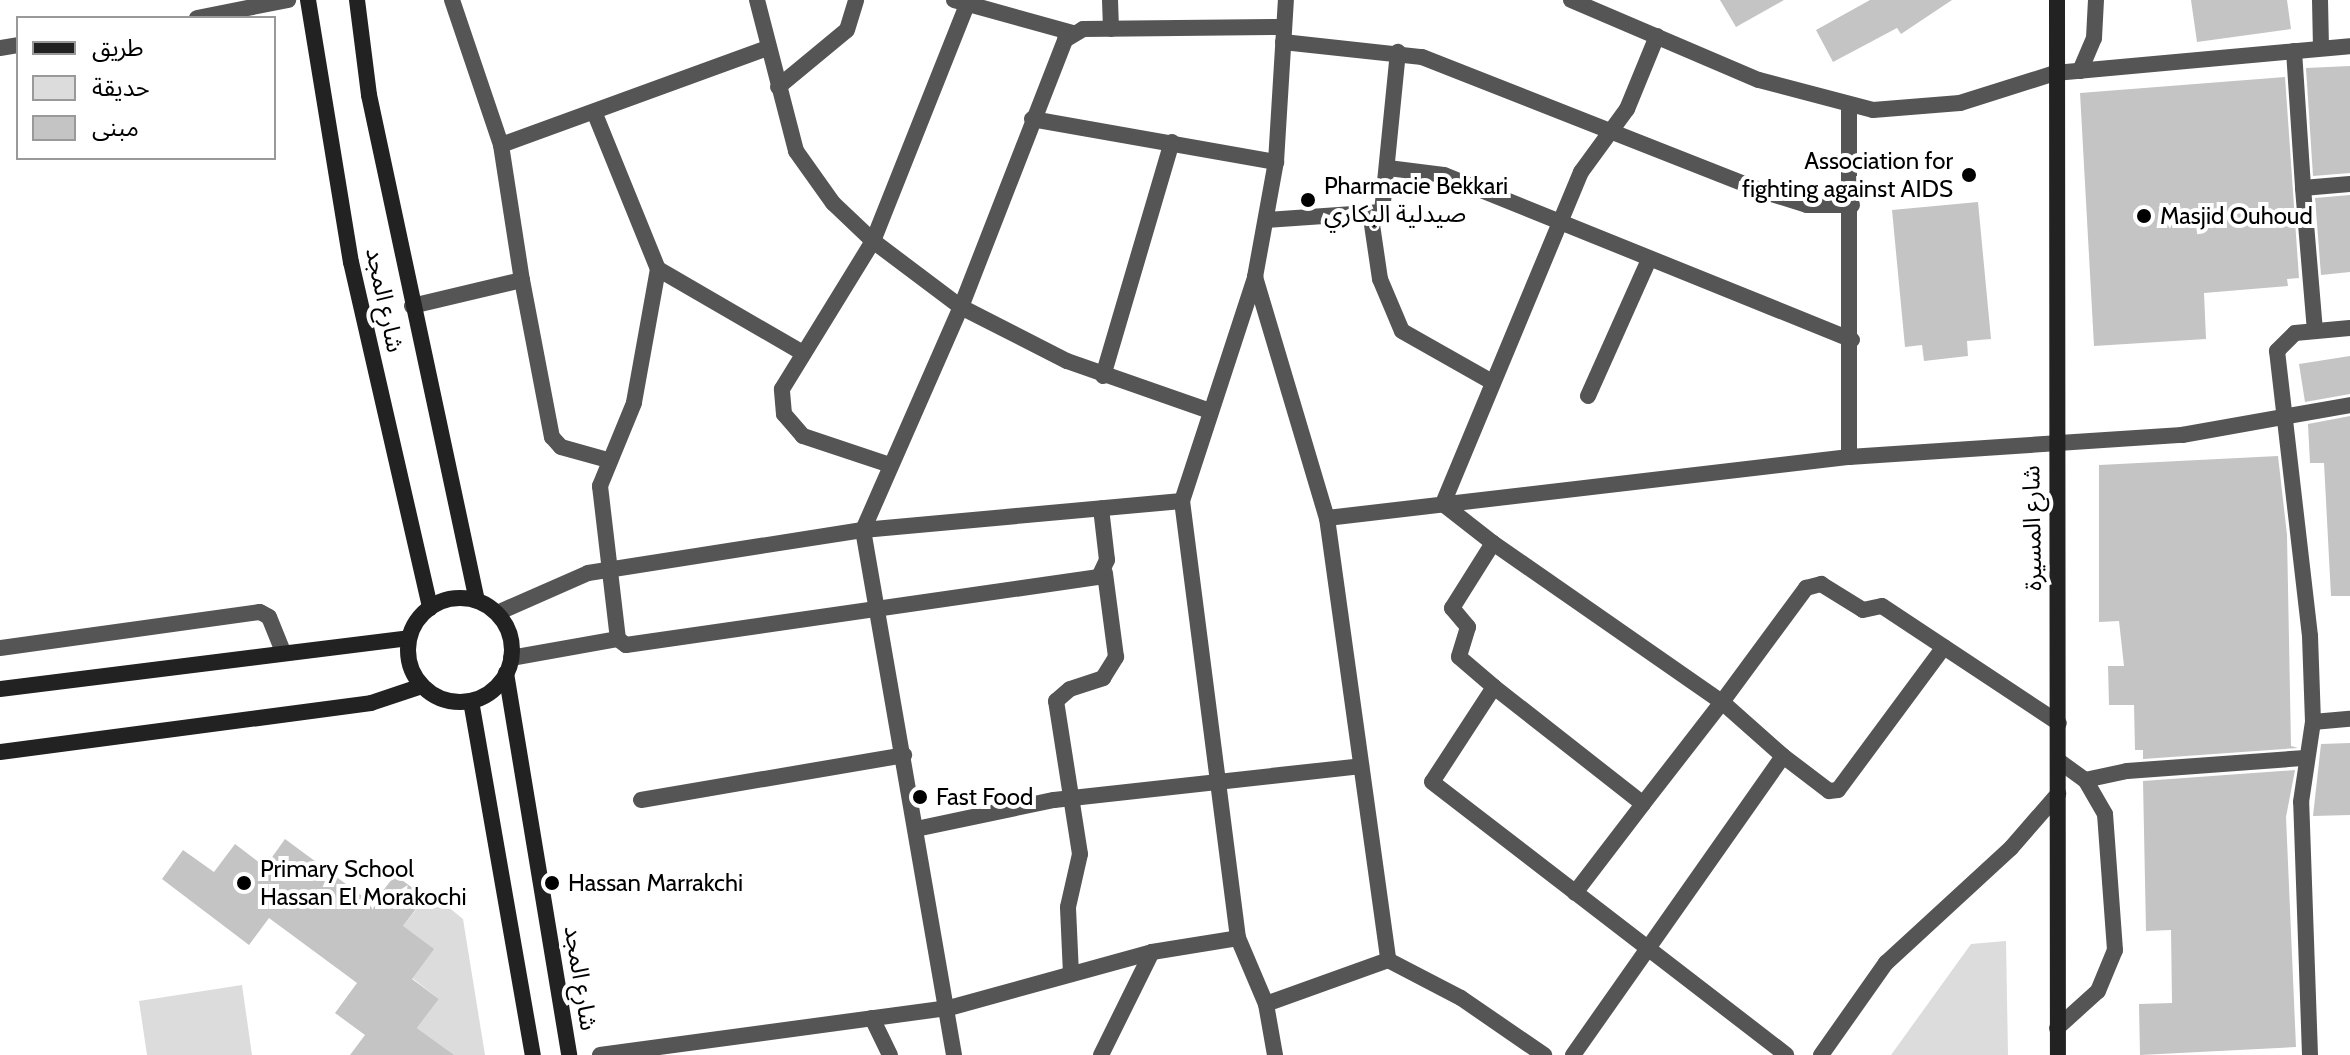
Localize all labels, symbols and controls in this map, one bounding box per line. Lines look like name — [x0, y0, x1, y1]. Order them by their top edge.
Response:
legend — [16, 16, 276, 160]
text: طريق — [92, 33, 144, 62]
text: حديقة — [92, 73, 150, 102]
text: مبنى — [92, 113, 139, 142]
place label: Association for fighting against AIDS — [1742, 147, 1953, 203]
marker: Association for fighting against AIDS — [1960, 166, 1978, 184]
place label: Pharmacie Bekkari صيدلية البكاري — [1324, 172, 1508, 228]
marker: Pharmacie Bekkari صيدلية البكاري — [1299, 191, 1317, 209]
place label: Masjid Ouhoud — [2160, 202, 2313, 230]
marker: Masjid Ouhoud — [2135, 207, 2153, 225]
street label: شارع المجد — [360, 245, 410, 355]
street label: شارع المسيرة — [2017, 465, 2047, 591]
place label: Fast Food — [936, 783, 1033, 811]
marker: Fast Food — [911, 788, 929, 806]
place label: Primary School Hassan El Morakochi — [260, 855, 467, 911]
place label: Hassan Marrakchi — [568, 869, 743, 897]
marker: Primary School Hassan El Morakochi — [235, 874, 253, 892]
marker: Hassan Marrakchi — [543, 874, 561, 892]
street label: شارع المجد — [558, 923, 604, 1033]

